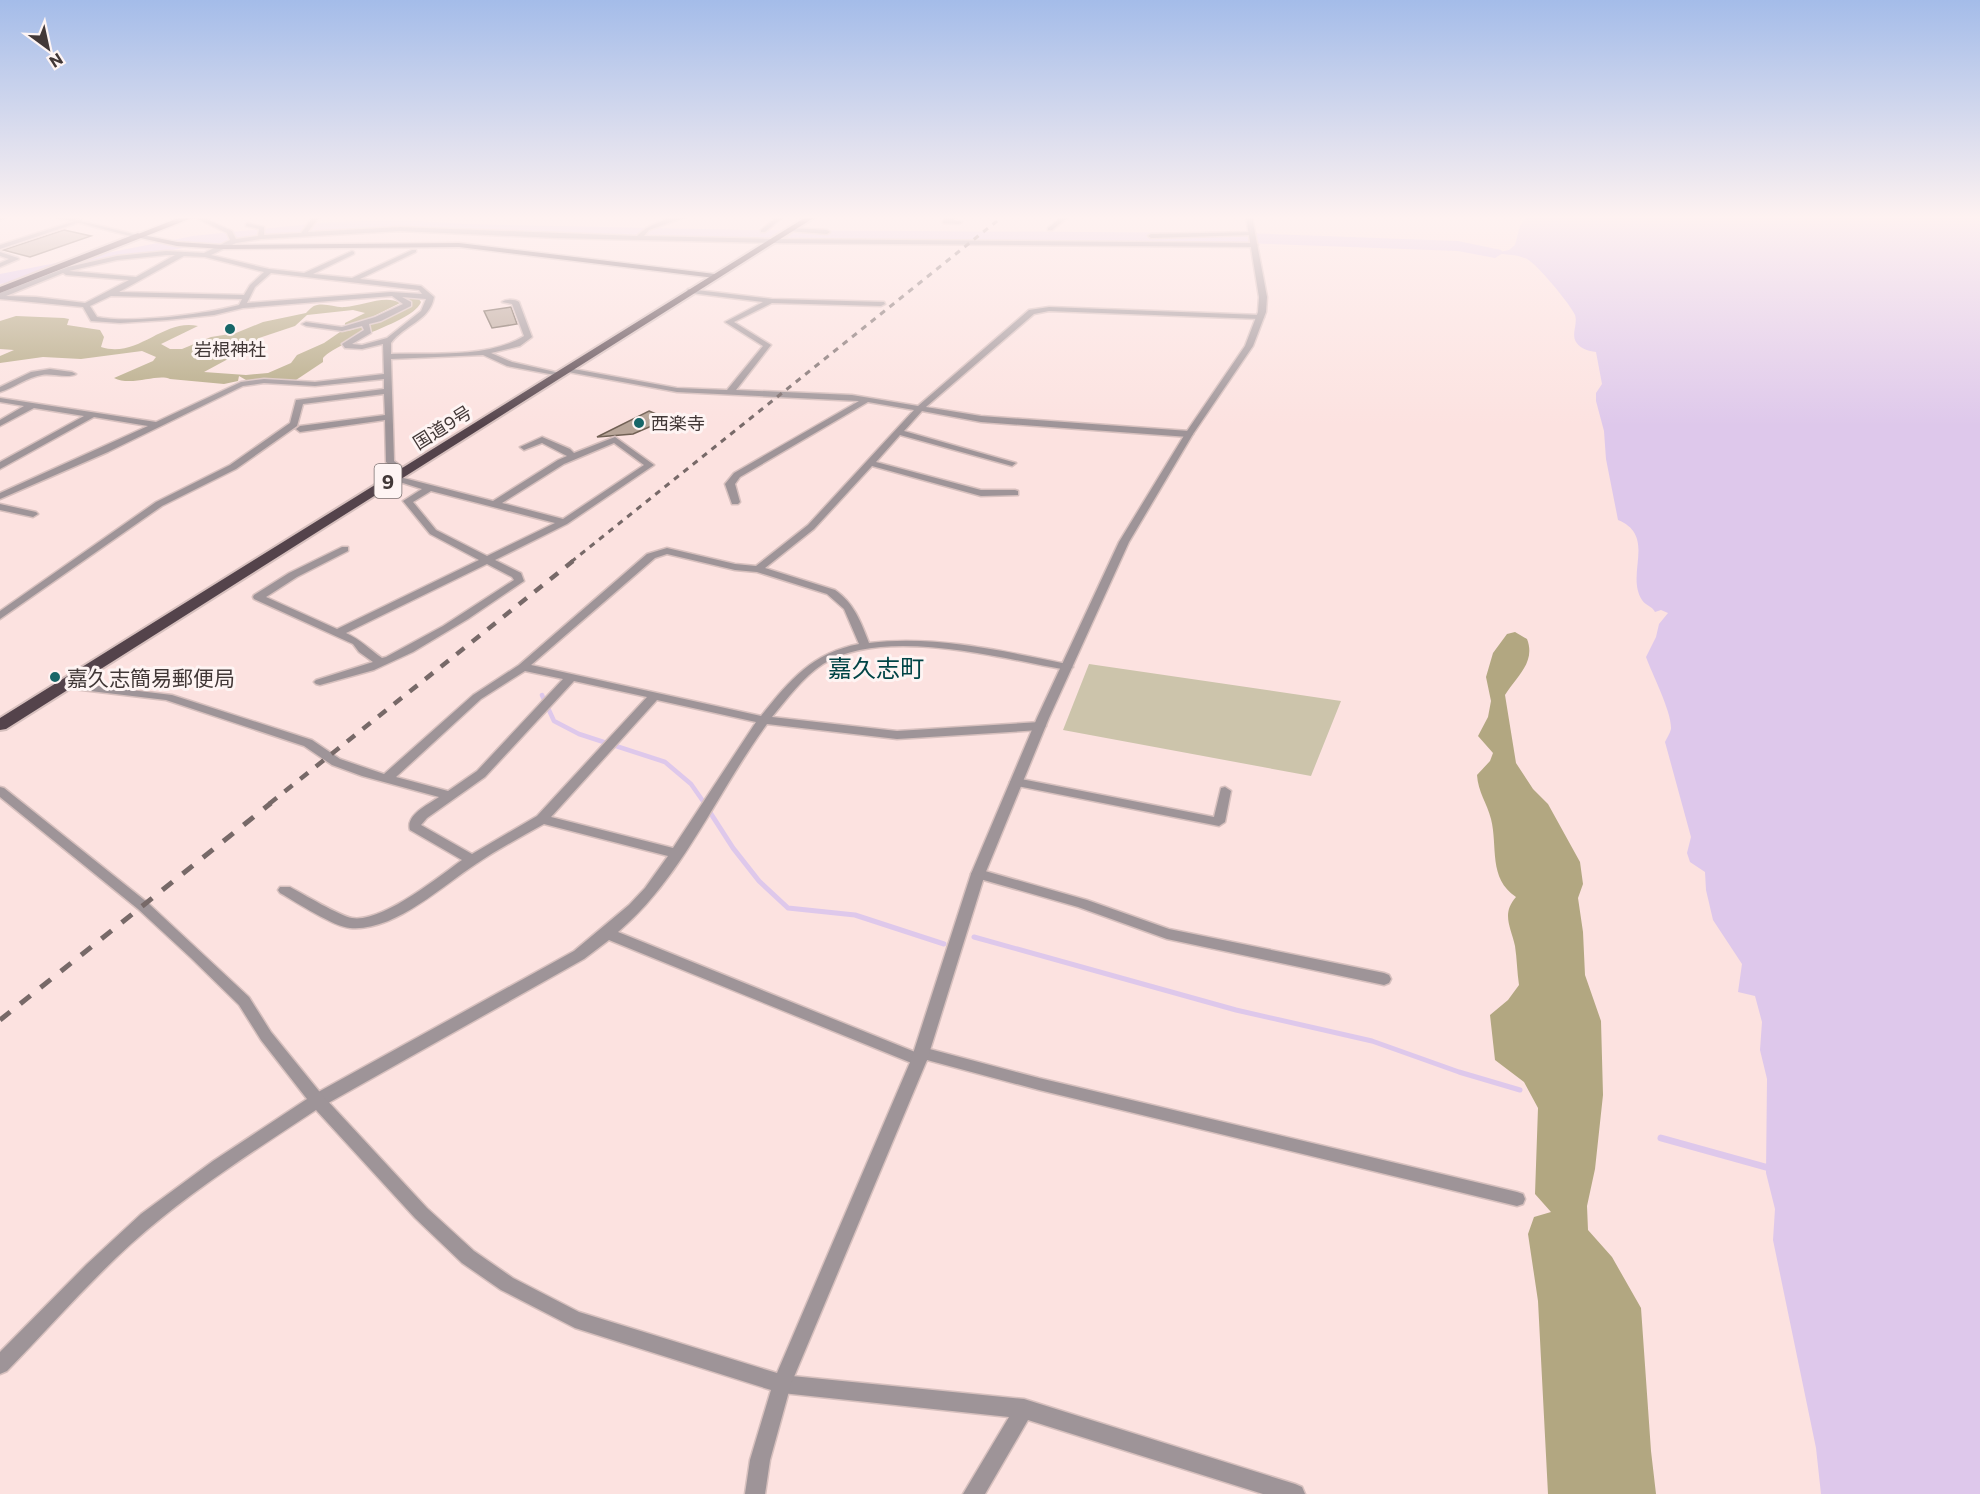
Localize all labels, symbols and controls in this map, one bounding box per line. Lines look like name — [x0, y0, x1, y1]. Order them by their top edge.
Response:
north arrow — [18, 18, 78, 78]
text: N — [46, 50, 67, 72]
marker: 岩根神社 — [223, 322, 237, 336]
place label: 岩根神社 — [194, 338, 266, 360]
street label: 国道9号 — [409, 400, 475, 454]
place label: 西楽寺 — [651, 412, 705, 434]
marker: 西楽寺 — [632, 416, 646, 430]
road number: 9 — [374, 464, 402, 498]
district label: 嘉久志町 — [828, 653, 924, 682]
place label: 嘉久志簡易郵便局 — [67, 665, 235, 690]
marker: 嘉久志簡易郵便局 — [48, 670, 62, 684]

